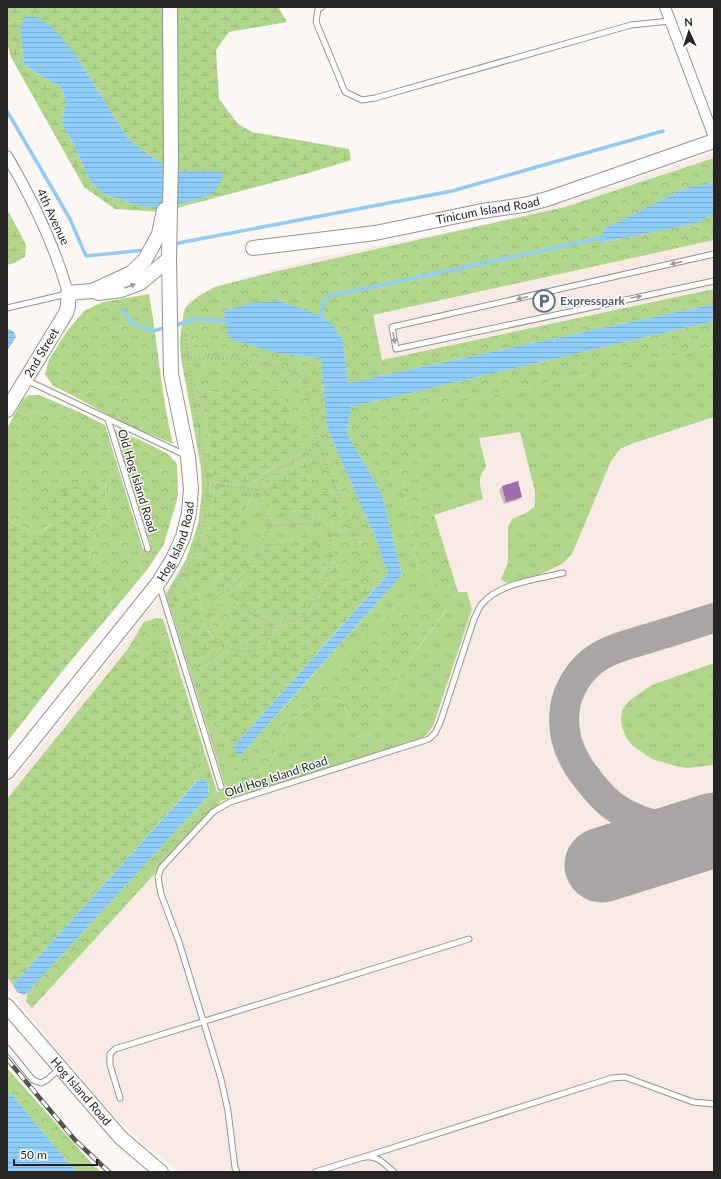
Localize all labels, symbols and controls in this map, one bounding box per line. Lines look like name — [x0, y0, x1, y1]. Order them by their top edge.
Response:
north arrow — [669, 12, 709, 52]
text: N — [684, 15, 693, 28]
street label: 4th Avenue — [34, 186, 73, 247]
street label: Tinicum Island Road — [435, 193, 541, 227]
one-way arrow — [670, 260, 682, 266]
one-way arrow — [125, 283, 137, 289]
parking icon: Expresspark — [531, 288, 557, 314]
place label: Expresspark — [560, 293, 626, 308]
one-way arrow — [630, 294, 642, 300]
one-way arrow — [516, 295, 528, 301]
street label: 2nd Street — [21, 324, 62, 380]
one-way arrow — [391, 332, 397, 344]
street label: Old Hog Island Road — [115, 427, 160, 534]
street label: Hog Island Road — [153, 501, 197, 584]
street label: Old Hog Island Road — [222, 753, 329, 800]
street label: Hog Island Road — [48, 1054, 115, 1128]
scale bar — [14, 1141, 97, 1167]
text: 50 m — [20, 1147, 47, 1162]

